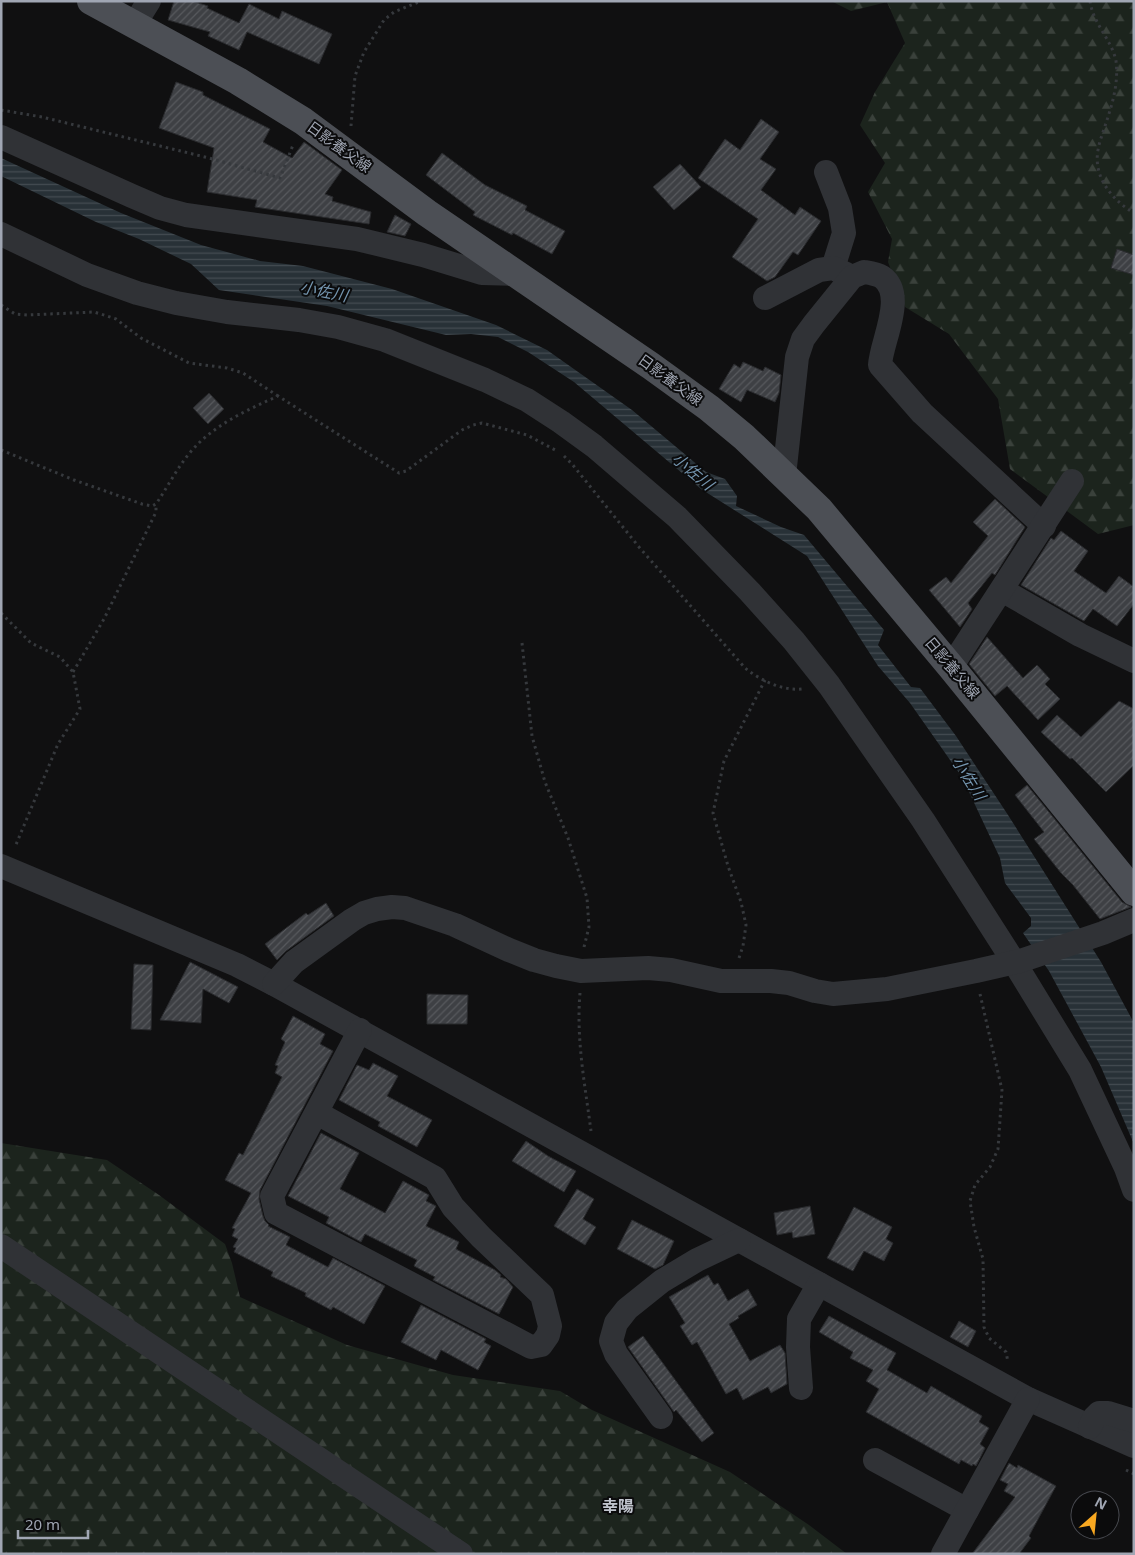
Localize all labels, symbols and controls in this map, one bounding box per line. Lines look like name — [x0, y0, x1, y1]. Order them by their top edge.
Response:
street label: 日影養父線 — [303, 116, 376, 176]
water label: 小佐川 — [298, 276, 352, 307]
street label: 日影養父線 — [634, 349, 707, 409]
water label: 小佐川 — [668, 447, 720, 496]
street label: 日影養父線 — [921, 632, 985, 703]
water label: 小佐川 — [947, 752, 992, 806]
north arrow — [1070, 1490, 1120, 1540]
text: N — [1092, 1492, 1111, 1514]
district label: 幸陽 — [602, 1495, 634, 1517]
scale bar — [18, 1508, 88, 1540]
text: 20 m — [25, 1514, 60, 1534]

